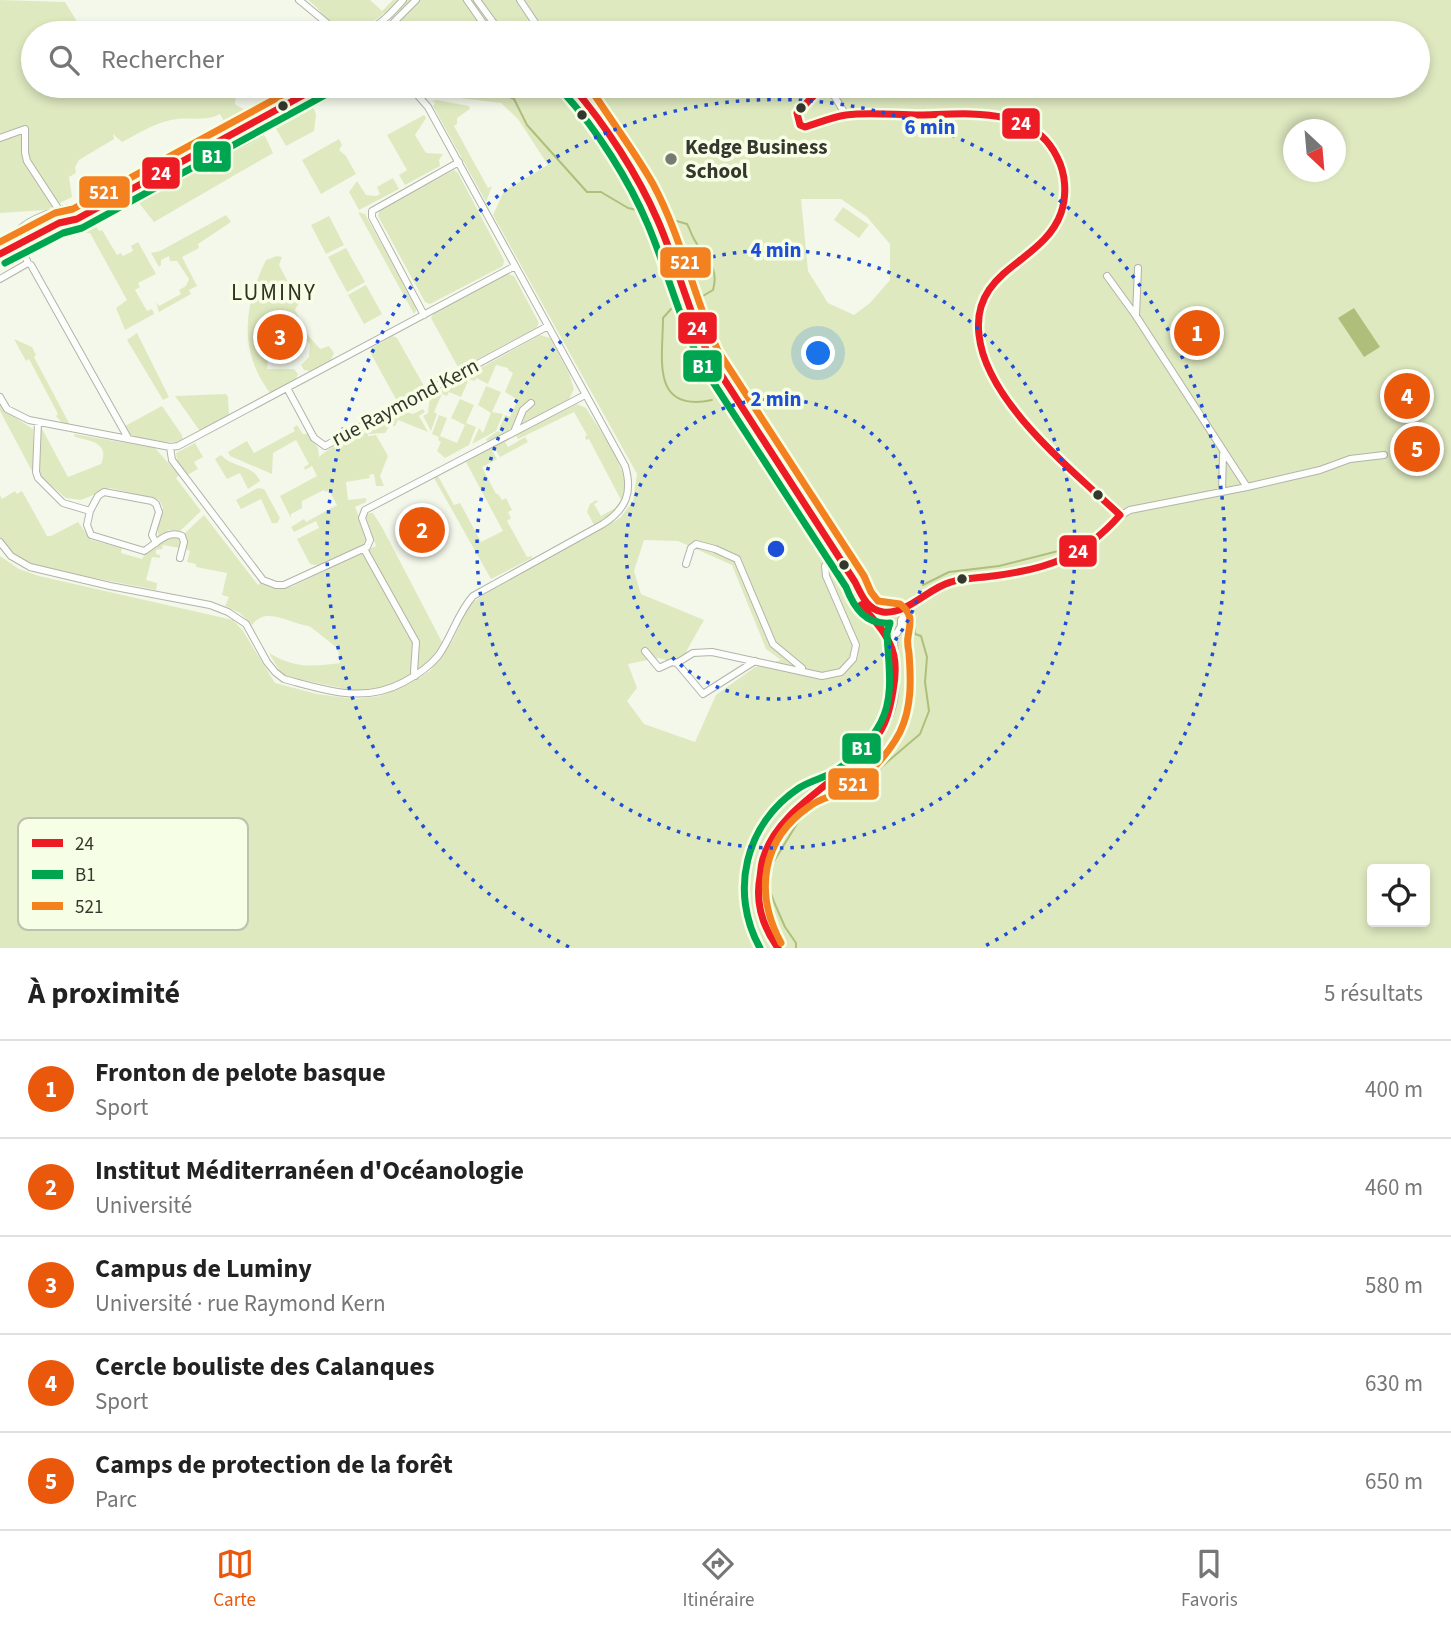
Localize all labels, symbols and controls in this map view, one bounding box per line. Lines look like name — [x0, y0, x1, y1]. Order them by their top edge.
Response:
search box — [21, 21, 1430, 98]
icon: search — [45, 41, 83, 79]
text: Rechercher — [101, 41, 224, 78]
unlabelled marker — [276, 99, 290, 113]
unlabelled marker — [794, 101, 808, 115]
line badge: 24 — [1001, 107, 1041, 140]
unlabelled marker — [575, 108, 589, 122]
text: 24 — [1011, 111, 1031, 138]
text: 6 min — [904, 112, 956, 142]
north arrow — [1283, 119, 1346, 182]
place label: Kedge Business School — [685, 132, 828, 186]
line badge: B1 — [192, 140, 232, 173]
text: B1 — [201, 144, 223, 171]
marker: Kedge Business School — [663, 151, 679, 167]
line badge: 24 — [141, 156, 181, 190]
text: 24 — [151, 161, 171, 188]
line badge: 521 — [78, 175, 131, 209]
text: 521 — [89, 180, 119, 207]
text: 4 min — [750, 235, 802, 265]
line badge: 521 — [659, 246, 712, 279]
text: 521 — [670, 250, 700, 277]
district label: LUMINY — [231, 276, 317, 309]
pin: 1 — [1174, 307, 1220, 359]
pin: 3 — [257, 311, 303, 363]
line badge: 24 — [677, 311, 718, 345]
text: 24 — [687, 316, 707, 343]
your location — [801, 336, 835, 370]
line badge: B1 — [682, 349, 723, 383]
street label: rue Raymond Kern — [326, 351, 484, 453]
text: B1 — [692, 354, 714, 381]
pin: 4 — [1384, 370, 1430, 422]
text: 2 min — [750, 384, 802, 414]
pin: 5 — [1394, 423, 1440, 475]
unlabelled marker — [1091, 488, 1105, 502]
pin: 2 — [399, 504, 445, 556]
line badge: 24 — [1058, 534, 1098, 568]
centre of rings — [764, 537, 788, 561]
text: 24 — [1068, 539, 1088, 566]
unlabelled marker — [837, 558, 851, 572]
unlabelled marker — [955, 572, 969, 586]
line badge: B1 — [841, 732, 882, 765]
text: B1 — [851, 736, 873, 763]
line badge: 521 — [827, 767, 880, 801]
text: 521 — [838, 772, 868, 799]
legend — [18, 818, 248, 930]
text: 24 — [75, 831, 94, 858]
text: B1 — [75, 862, 96, 889]
map controls — [1367, 864, 1430, 927]
button: locate — [1367, 864, 1430, 927]
text: 521 — [75, 894, 103, 921]
text: À proximité — [28, 972, 180, 1015]
text: 5 résultats — [1324, 977, 1423, 1010]
text: Fronton de pelote basque — [95, 1054, 386, 1091]
text: 1 — [45, 1073, 57, 1106]
text: 400 m — [1365, 1073, 1423, 1106]
text: Sport — [95, 1091, 148, 1124]
text: Institut Méditerranéen d'Océanologie — [95, 1152, 524, 1189]
text: 2 — [45, 1171, 57, 1204]
text: 460 m — [1365, 1171, 1423, 1204]
text: Université — [95, 1189, 192, 1222]
text: Campus de Luminy — [95, 1250, 312, 1287]
text: 3 — [45, 1269, 57, 1302]
text: 580 m — [1365, 1269, 1423, 1302]
text: Université · rue Raymond Kern — [95, 1287, 386, 1320]
text: Cercle bouliste des Calanques — [95, 1348, 434, 1385]
text: 4 — [45, 1367, 57, 1400]
text: 630 m — [1365, 1367, 1423, 1400]
text: Sport — [95, 1385, 148, 1418]
text: Camps de protection de la forêt — [95, 1446, 453, 1483]
text: 5 — [45, 1465, 57, 1498]
text: 650 m — [1365, 1465, 1423, 1498]
text: Parc — [95, 1483, 137, 1516]
tab: Carte — [213, 1545, 256, 1614]
tab: Itinéraire — [682, 1545, 755, 1614]
tab: Favoris — [1181, 1545, 1238, 1614]

